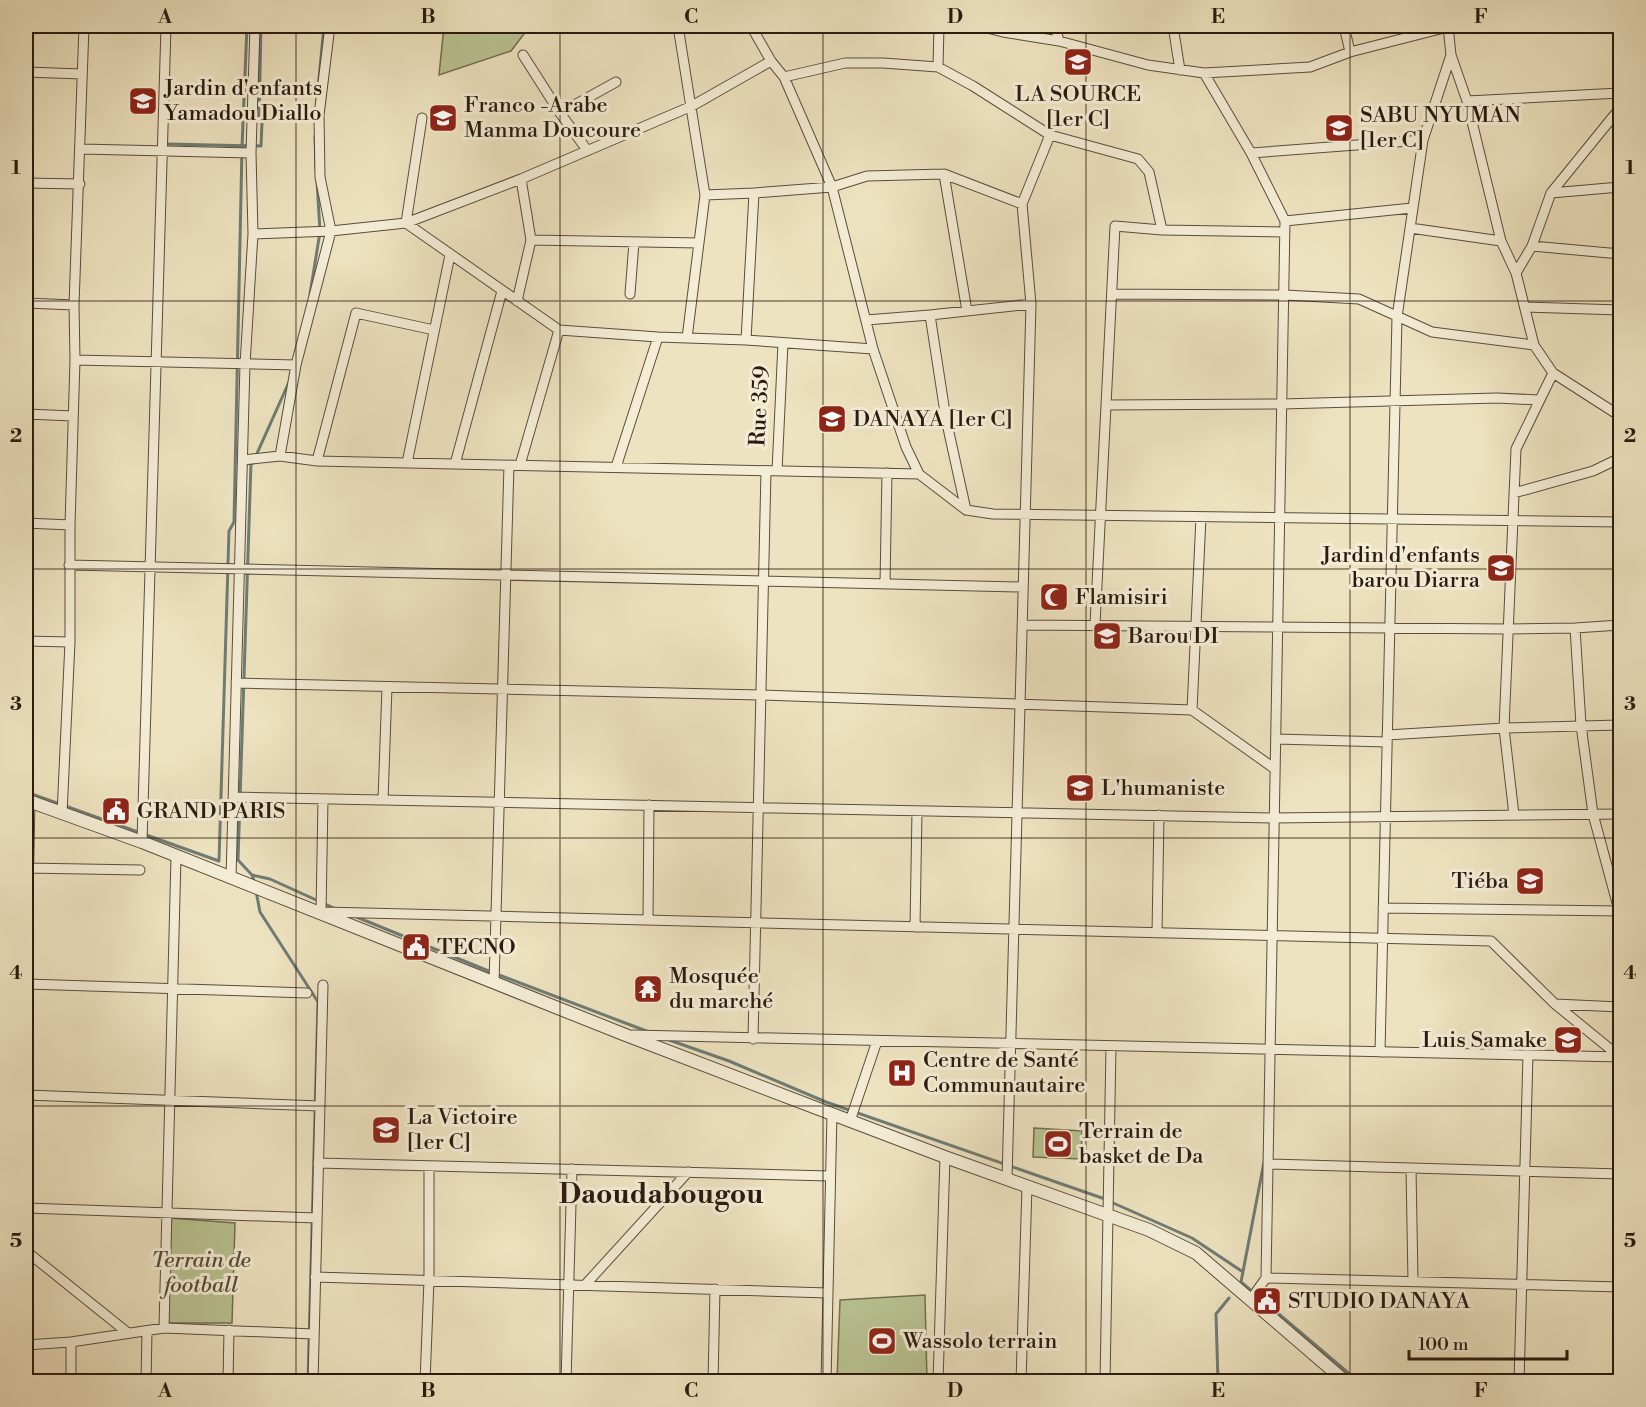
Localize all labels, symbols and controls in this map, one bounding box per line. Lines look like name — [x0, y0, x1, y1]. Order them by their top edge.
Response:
text: A — [157, 5, 173, 30]
text: B — [420, 5, 436, 30]
text: C — [684, 5, 698, 30]
text: D — [947, 5, 963, 30]
text: E — [1211, 5, 1225, 30]
text: F — [1474, 5, 1488, 30]
school or university icon: LA SOURCE [1er C] — [1062, 46, 1094, 78]
place label: Jardin d'enfants Yamadou Diallo — [163, 75, 322, 127]
place label: LA SOURCE [1er C] — [1015, 81, 1141, 133]
school or university icon: Jardin d'enfants Yamadou Diallo — [127, 85, 159, 117]
place label: Franco -Arabe Manma Doucoure — [464, 92, 641, 144]
school or university icon: Franco -Arabe Manma Doucoure — [427, 102, 459, 134]
place label: SABU NYUMAN [1er C] — [1360, 102, 1521, 154]
school or university icon: SABU NYUMAN [1er C] — [1323, 112, 1355, 144]
text: 1 — [11, 156, 21, 181]
text: 1 — [1625, 156, 1635, 181]
street label: Rue 359 — [744, 365, 776, 447]
school or university icon: DANAYA [1er C] — [816, 403, 848, 435]
place label: DANAYA [1er C] — [853, 406, 1012, 433]
text: 2 — [10, 424, 22, 449]
text: 2 — [1624, 424, 1636, 449]
place label: Jardin d'enfants barou Diarra — [1321, 542, 1481, 594]
school or university icon: Jardin d'enfants barou Diarra — [1485, 552, 1517, 584]
mosque icon: Flamisiri — [1038, 581, 1070, 613]
place label: Flamisiri — [1075, 584, 1168, 611]
school or university icon: Barou DI — [1091, 620, 1123, 652]
place label: Barou DI — [1127, 623, 1219, 650]
text: 3 — [10, 692, 22, 717]
text: 3 — [1624, 692, 1636, 717]
school or university icon: L'humaniste — [1064, 772, 1096, 804]
place label: L'humaniste — [1101, 775, 1225, 802]
public building icon: GRAND PARIS — [100, 795, 132, 827]
place label: GRAND PARIS — [137, 798, 285, 825]
school or university icon: Tiéba — [1514, 865, 1546, 897]
place label: Tiéba — [1452, 868, 1510, 895]
public building icon: TECNO — [400, 931, 432, 963]
place label: TECNO — [437, 934, 516, 961]
text: 4 — [9, 961, 23, 986]
text: 4 — [1623, 961, 1637, 986]
place label: Mosquée du marché — [669, 963, 773, 1015]
temple icon: Mosquée du marché — [632, 973, 664, 1005]
school or university icon: Luis Samake — [1552, 1024, 1584, 1056]
place label: Luis Samake — [1422, 1027, 1547, 1054]
place label: Centre de Santé Communautaire — [923, 1047, 1085, 1099]
hospital icon: Centre de Santé Communautaire — [886, 1057, 918, 1089]
place label: La Victoire [1er C] — [407, 1104, 518, 1156]
school or university icon: La Victoire [1er C] — [370, 1114, 402, 1146]
place label: Terrain de basket de Da — [1079, 1118, 1204, 1170]
sports icon: Terrain de basket de Da — [1042, 1128, 1074, 1160]
district label: Daoudabougou — [559, 1177, 763, 1212]
text: 5 — [10, 1229, 22, 1254]
text: 5 — [1624, 1229, 1636, 1254]
park label: Terrain de football — [151, 1247, 251, 1299]
public building icon: STUDIO DANAYA — [1251, 1285, 1283, 1317]
place label: STUDIO DANAYA — [1288, 1288, 1471, 1315]
scale bar — [1409, 1323, 1566, 1361]
sports icon: Wassolo terrain — [866, 1325, 898, 1357]
place label: Wassolo terrain — [902, 1328, 1057, 1355]
text: 100 m — [1418, 1333, 1469, 1356]
text: A — [157, 1379, 173, 1404]
text: B — [420, 1379, 436, 1404]
text: C — [684, 1379, 698, 1404]
text: D — [947, 1379, 963, 1404]
text: E — [1211, 1379, 1225, 1404]
text: F — [1474, 1379, 1488, 1404]

